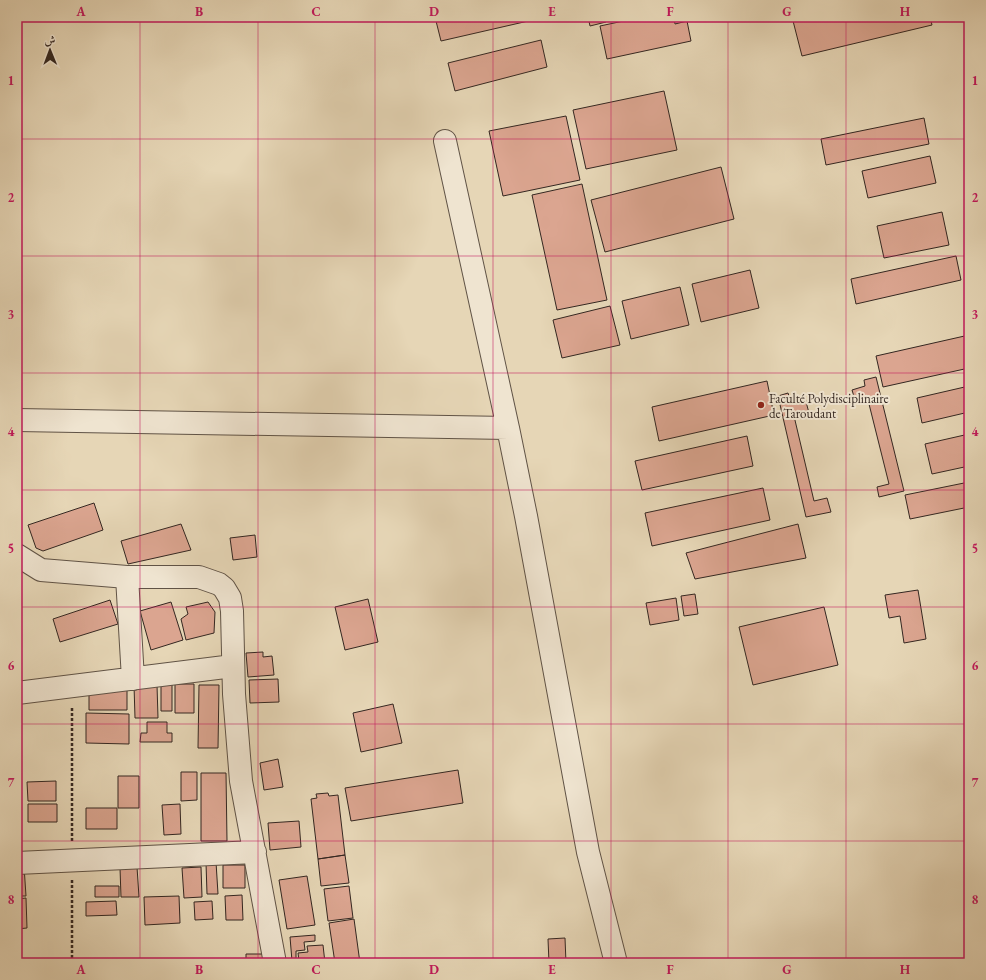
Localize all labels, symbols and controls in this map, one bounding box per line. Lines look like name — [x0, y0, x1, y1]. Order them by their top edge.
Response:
text: A — [75, 3, 86, 20]
text: B — [195, 3, 203, 20]
text: C — [311, 3, 321, 20]
text: D — [429, 3, 439, 20]
text: E — [548, 3, 556, 20]
text: F — [666, 3, 674, 20]
text: G — [782, 3, 792, 20]
text: H — [900, 3, 911, 20]
north arrow — [30, 30, 70, 70]
text: ش — [44, 33, 55, 47]
text: 1 — [8, 72, 15, 89]
text: 1 — [972, 72, 979, 89]
text: 2 — [8, 189, 15, 206]
text: 2 — [972, 189, 979, 206]
text: 3 — [8, 306, 15, 323]
text: 3 — [972, 306, 979, 323]
place label: Faculté Polydisciplinaire de Taroudant — [769, 390, 889, 422]
marker: Faculté Polydisciplinaire de Taroudant — [756, 400, 766, 410]
text: 4 — [8, 423, 15, 440]
text: 4 — [972, 423, 979, 440]
text: 5 — [8, 540, 14, 557]
text: 5 — [972, 540, 978, 557]
text: 6 — [8, 657, 15, 674]
text: 6 — [972, 657, 979, 674]
text: 7 — [8, 774, 15, 791]
text: 7 — [972, 774, 979, 791]
text: 8 — [8, 891, 15, 908]
text: 8 — [972, 891, 979, 908]
text: A — [75, 961, 86, 978]
text: B — [195, 961, 203, 978]
text: C — [311, 961, 321, 978]
text: D — [429, 961, 439, 978]
text: E — [548, 961, 556, 978]
text: F — [666, 961, 674, 978]
text: G — [782, 961, 792, 978]
text: H — [900, 961, 911, 978]

